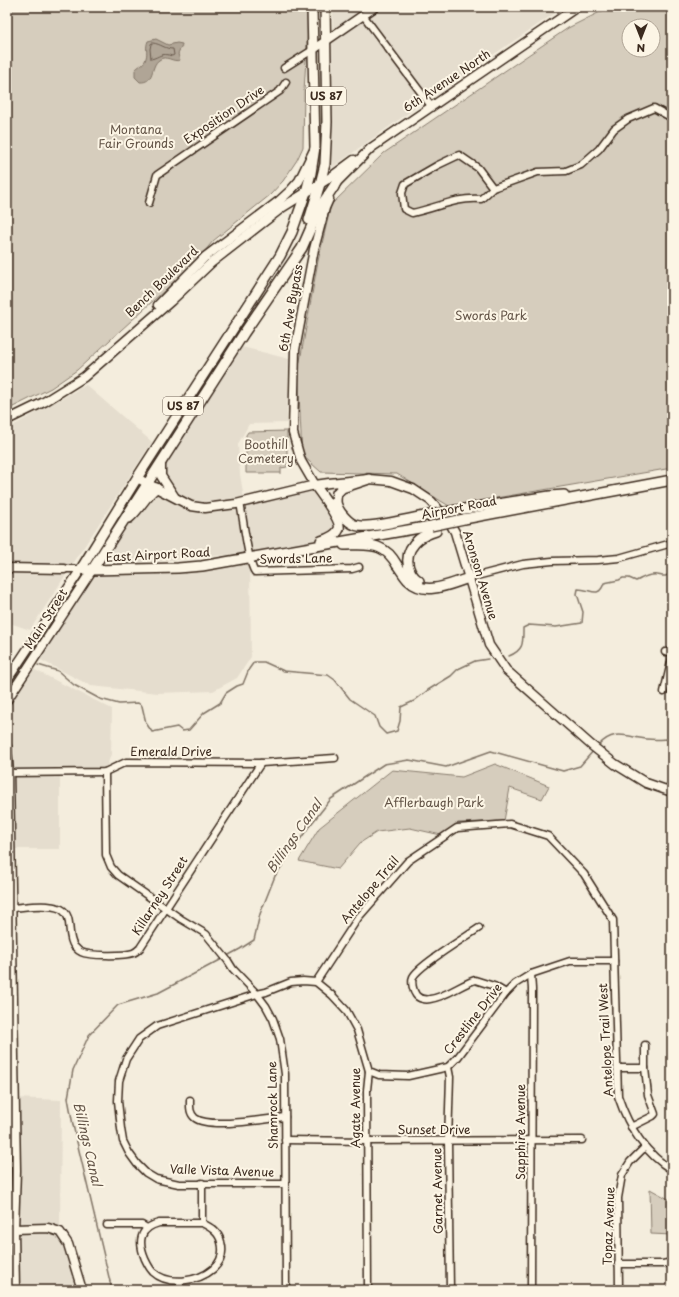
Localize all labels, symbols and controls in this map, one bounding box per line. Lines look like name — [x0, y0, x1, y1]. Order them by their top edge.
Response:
north arrow — [621, 18, 661, 58]
text: N — [636, 40, 645, 57]
street label: 6th Avenue North — [399, 44, 494, 116]
street label: Exposition Drive — [179, 80, 267, 148]
road number: US 87 — [306, 87, 346, 105]
park label: Montana Fair Grounds — [98, 120, 174, 152]
street label: Bench Boulevard — [121, 241, 202, 321]
street label: 6th Ave Bypass — [273, 262, 307, 353]
park label: Swords Park — [455, 306, 527, 324]
road number: US 87 — [163, 397, 203, 415]
park label: Boothill Cemetery — [238, 435, 294, 467]
street label: Airport Road — [420, 491, 498, 523]
street label: Aronson Avenue — [459, 528, 503, 622]
street label: East Airport Road — [105, 542, 211, 566]
street label: Swords Lane — [259, 548, 333, 568]
street label: Main Street — [19, 585, 71, 652]
street label: Emerald Drive — [130, 742, 212, 760]
water label: Billings Canal — [261, 793, 327, 876]
park label: Afflerbaugh Park — [384, 793, 484, 811]
street label: Killarney Street — [127, 852, 192, 939]
street label: Antelope Trail — [336, 852, 403, 927]
street label: Crestline Drive — [439, 979, 506, 1058]
street label: Antelope Trail West — [593, 982, 617, 1097]
street label: Shamrock Lane — [262, 1061, 282, 1149]
street label: Agate Avenue — [346, 1067, 364, 1148]
street label: Sapphire Avenue — [511, 1084, 529, 1180]
water label: Billings Canal — [70, 1100, 108, 1190]
street label: Sunset Drive — [397, 1120, 471, 1138]
street label: Garnet Avenue — [427, 1147, 447, 1234]
street label: Valle Vista Avenue — [170, 1159, 275, 1181]
street label: Topaz Avenue — [598, 1186, 618, 1266]

